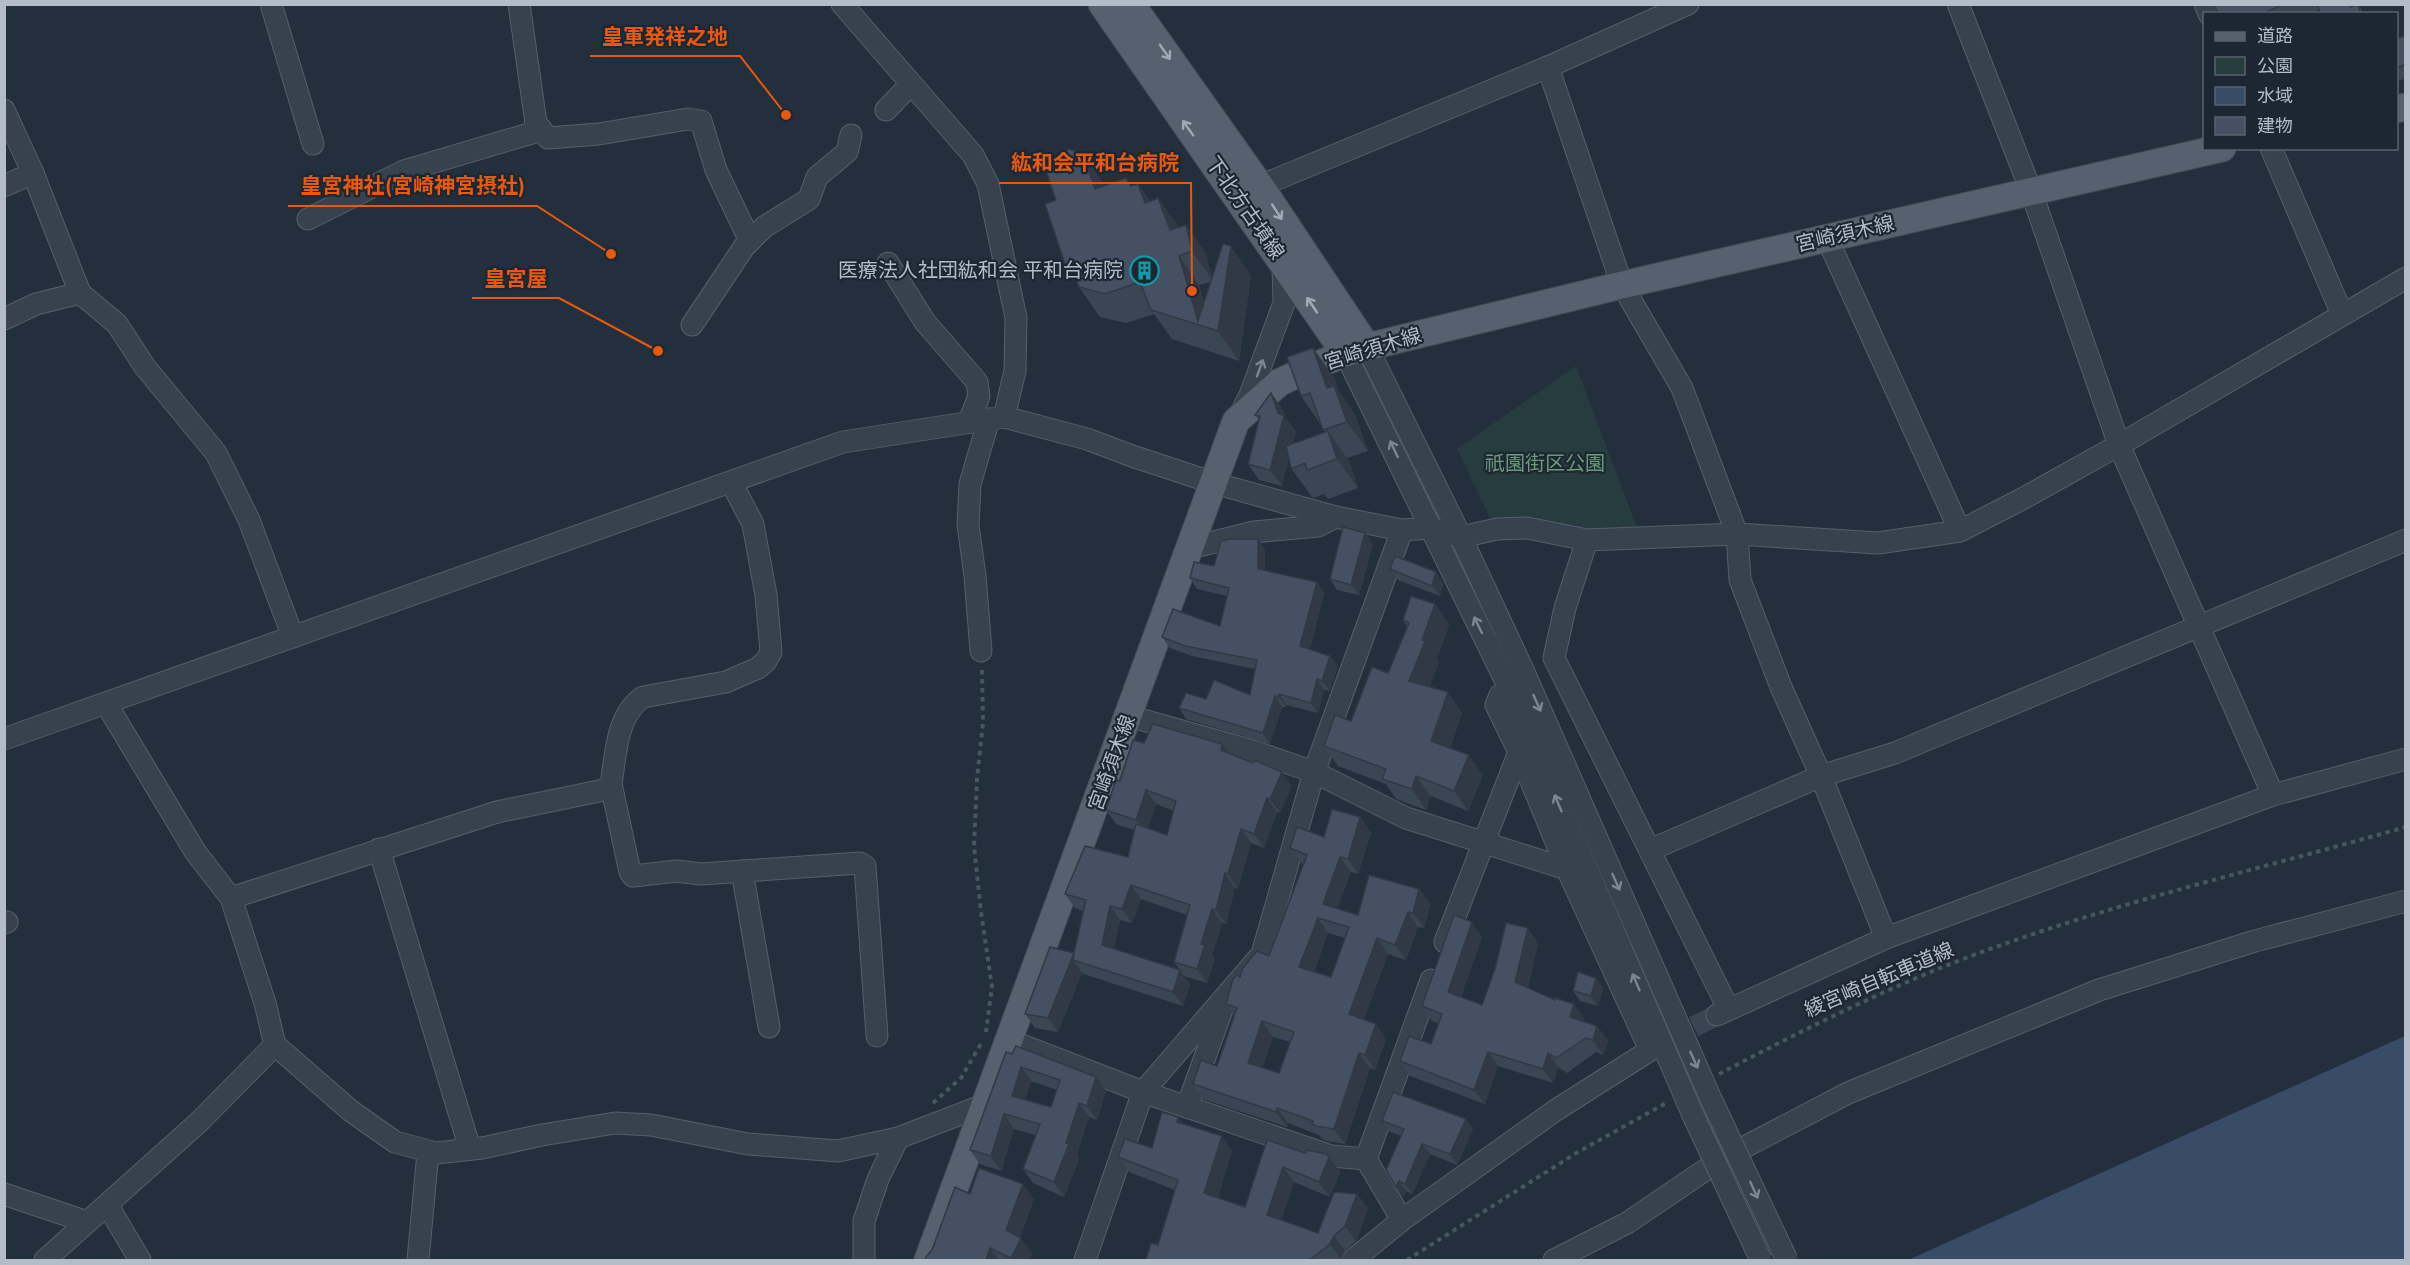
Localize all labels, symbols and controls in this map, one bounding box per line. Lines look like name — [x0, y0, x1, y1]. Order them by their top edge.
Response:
legend — [2203, 12, 2398, 150]
callout: 皇軍発祥之地 — [590, 17, 740, 56]
text: 皇軍発祥之地 — [602, 23, 728, 51]
text: 道路 — [2257, 24, 2293, 48]
one-way arrow — [1159, 44, 1171, 60]
text: 公園 — [2257, 54, 2293, 78]
text: 水域 — [2257, 84, 2293, 108]
text: 建物 — [2257, 114, 2293, 138]
one-way arrow — [1182, 120, 1194, 136]
callout: 紘和会平和台病院 — [999, 144, 1191, 183]
text: 紘和会平和台病院 — [1011, 149, 1179, 177]
street label: 下北方古墳線 — [1200, 151, 1290, 265]
callout: 皇宮神社(宮崎神宮摂社) — [288, 167, 537, 206]
text: 皇宮神社(宮崎神宮摂社) — [300, 172, 526, 200]
one-way arrow — [1271, 203, 1284, 220]
street label: 宮崎須木線 — [1793, 210, 1897, 258]
building icon: 医療法人社団紘和会 平和台病院 — [1128, 254, 1160, 286]
place label: 医療法人社団紘和会 平和台病院 — [838, 257, 1123, 284]
callout: 皇宮屋 — [472, 259, 559, 298]
text: 皇宮屋 — [485, 265, 548, 293]
one-way arrow — [1306, 297, 1318, 313]
street label: 宮崎須木線 — [1321, 321, 1425, 377]
one-way arrow — [1256, 359, 1267, 378]
one-way arrow — [1387, 441, 1399, 459]
park label: 祇園街区公園 — [1485, 450, 1605, 477]
one-way arrow — [1472, 616, 1484, 634]
one-way arrow — [1532, 693, 1543, 712]
street label: 宮崎須木線 — [1082, 711, 1142, 815]
one-way arrow — [1552, 794, 1564, 812]
one-way arrow — [1610, 872, 1622, 890]
street label: 綾宮崎自転車道線 — [1800, 936, 1958, 1024]
one-way arrow — [1630, 973, 1641, 991]
one-way arrow — [1689, 1051, 1700, 1069]
one-way arrow — [1749, 1181, 1760, 1199]

